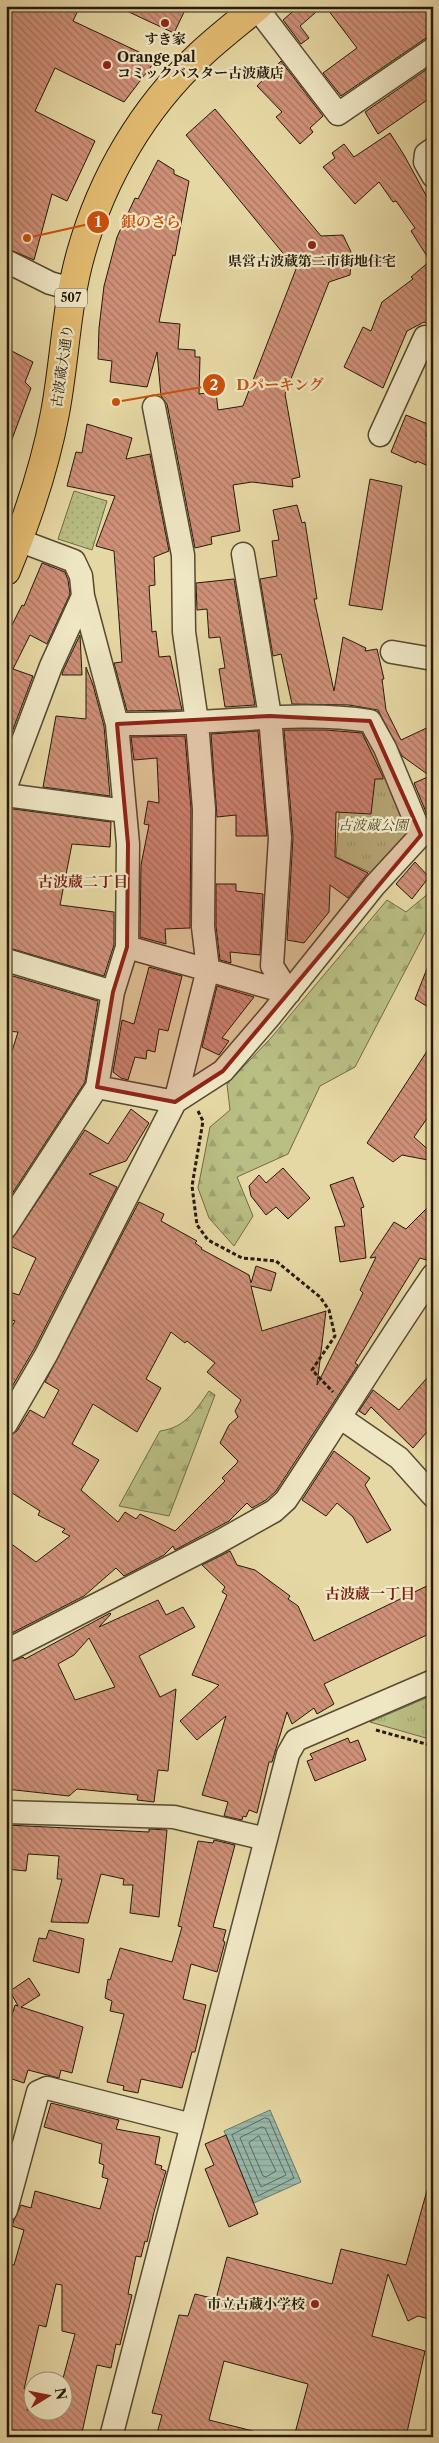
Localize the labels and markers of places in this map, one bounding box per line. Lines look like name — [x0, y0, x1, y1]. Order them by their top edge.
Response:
marker: すき家 — [159, 17, 171, 29]
place label: すき家 — [144, 30, 186, 48]
place label: Orange pal コミックバスター古波蔵店 — [117, 48, 284, 82]
marker: Orange pal コミックバスター古波蔵店 — [101, 59, 113, 71]
callout: 銀のさら — [86, 207, 191, 237]
marker: 県営古波蔵第二市街地住宅 — [306, 239, 318, 251]
place label: 県営古波蔵第二市街地住宅 — [228, 252, 396, 270]
callout: Dパーキング — [201, 370, 334, 400]
place label: 市立古蔵小学校 — [207, 2295, 305, 2313]
marker: 市立古蔵小学校 — [309, 2298, 321, 2310]

